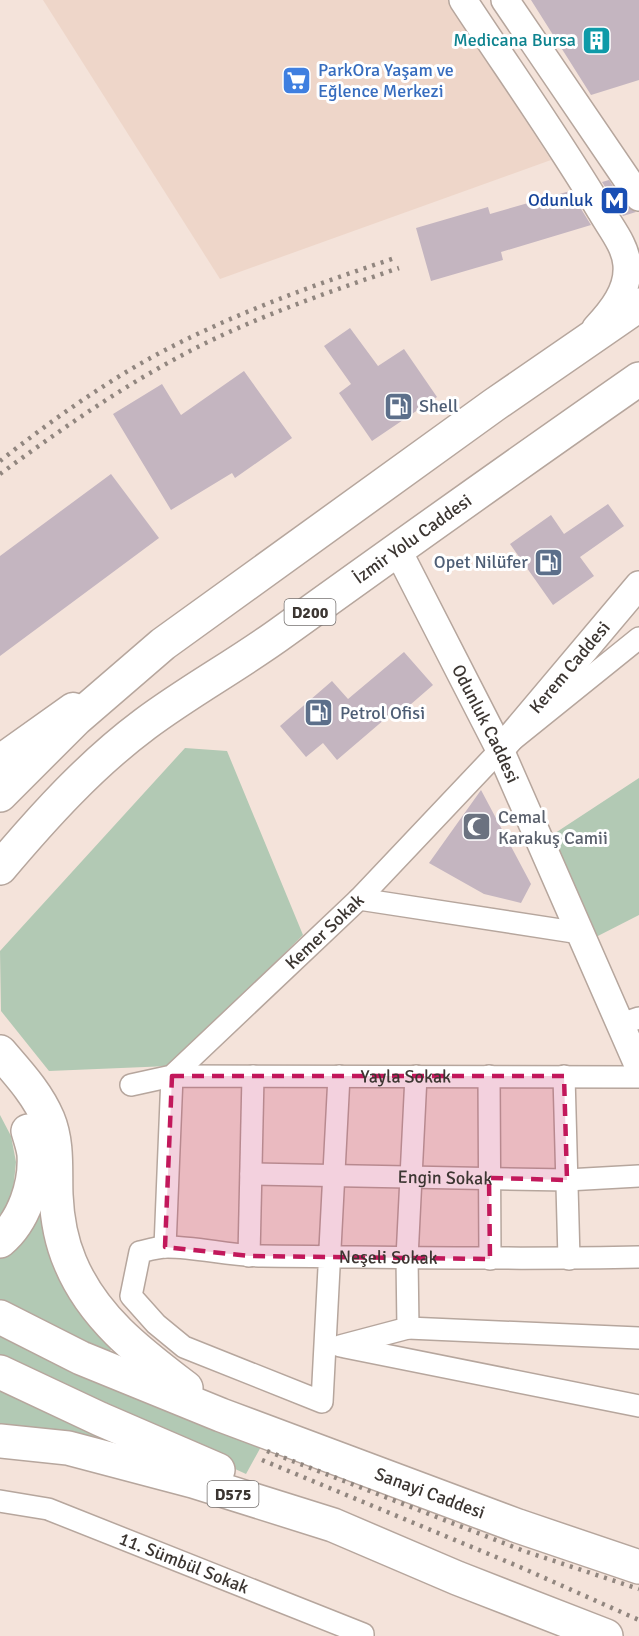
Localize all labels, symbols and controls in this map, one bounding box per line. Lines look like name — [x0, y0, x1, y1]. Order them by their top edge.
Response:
building icon: Medicana Bursa — [581, 24, 613, 56]
place label: Medicana Bursa — [453, 29, 576, 51]
place label: ParkOra Yaşam ve Eğlence Merkezi — [318, 59, 454, 102]
supermarket icon: ParkOra Yaşam ve Eğlence Merkezi — [281, 64, 313, 96]
metro station icon: Odunluk — [598, 184, 630, 216]
place label: Odunluk — [528, 189, 593, 211]
fuel station icon: Shell — [382, 390, 414, 422]
place label: Shell — [419, 395, 458, 417]
street label: İzmir Yolu Caddesi — [349, 489, 476, 589]
fuel station icon: Opet Nilüfer — [533, 546, 565, 578]
place label: Opet Nilüfer — [434, 551, 528, 573]
road number: D200 — [284, 599, 336, 625]
street label: Kerem Caddesi — [525, 617, 615, 718]
street label: Odunluk Caddesi — [447, 661, 524, 787]
fuel station icon: Petrol Ofisi — [303, 697, 335, 729]
place label: Petrol Ofisi — [340, 702, 425, 724]
place label: Cemal Karakuş Camii — [498, 806, 608, 849]
mosque icon: Cemal Karakuş Camii — [461, 811, 493, 843]
street label: Kemer Sokak — [281, 889, 368, 974]
street label: Yayla Sokak — [361, 1065, 451, 1088]
street label: Engin Sokak — [397, 1166, 493, 1190]
street label: Neşeli Sokak — [339, 1246, 438, 1269]
street label: Sanayi Caddesi — [372, 1462, 488, 1524]
road number: D575 — [208, 1481, 258, 1507]
street label: 11. Sümbül Sokak — [116, 1527, 252, 1599]

